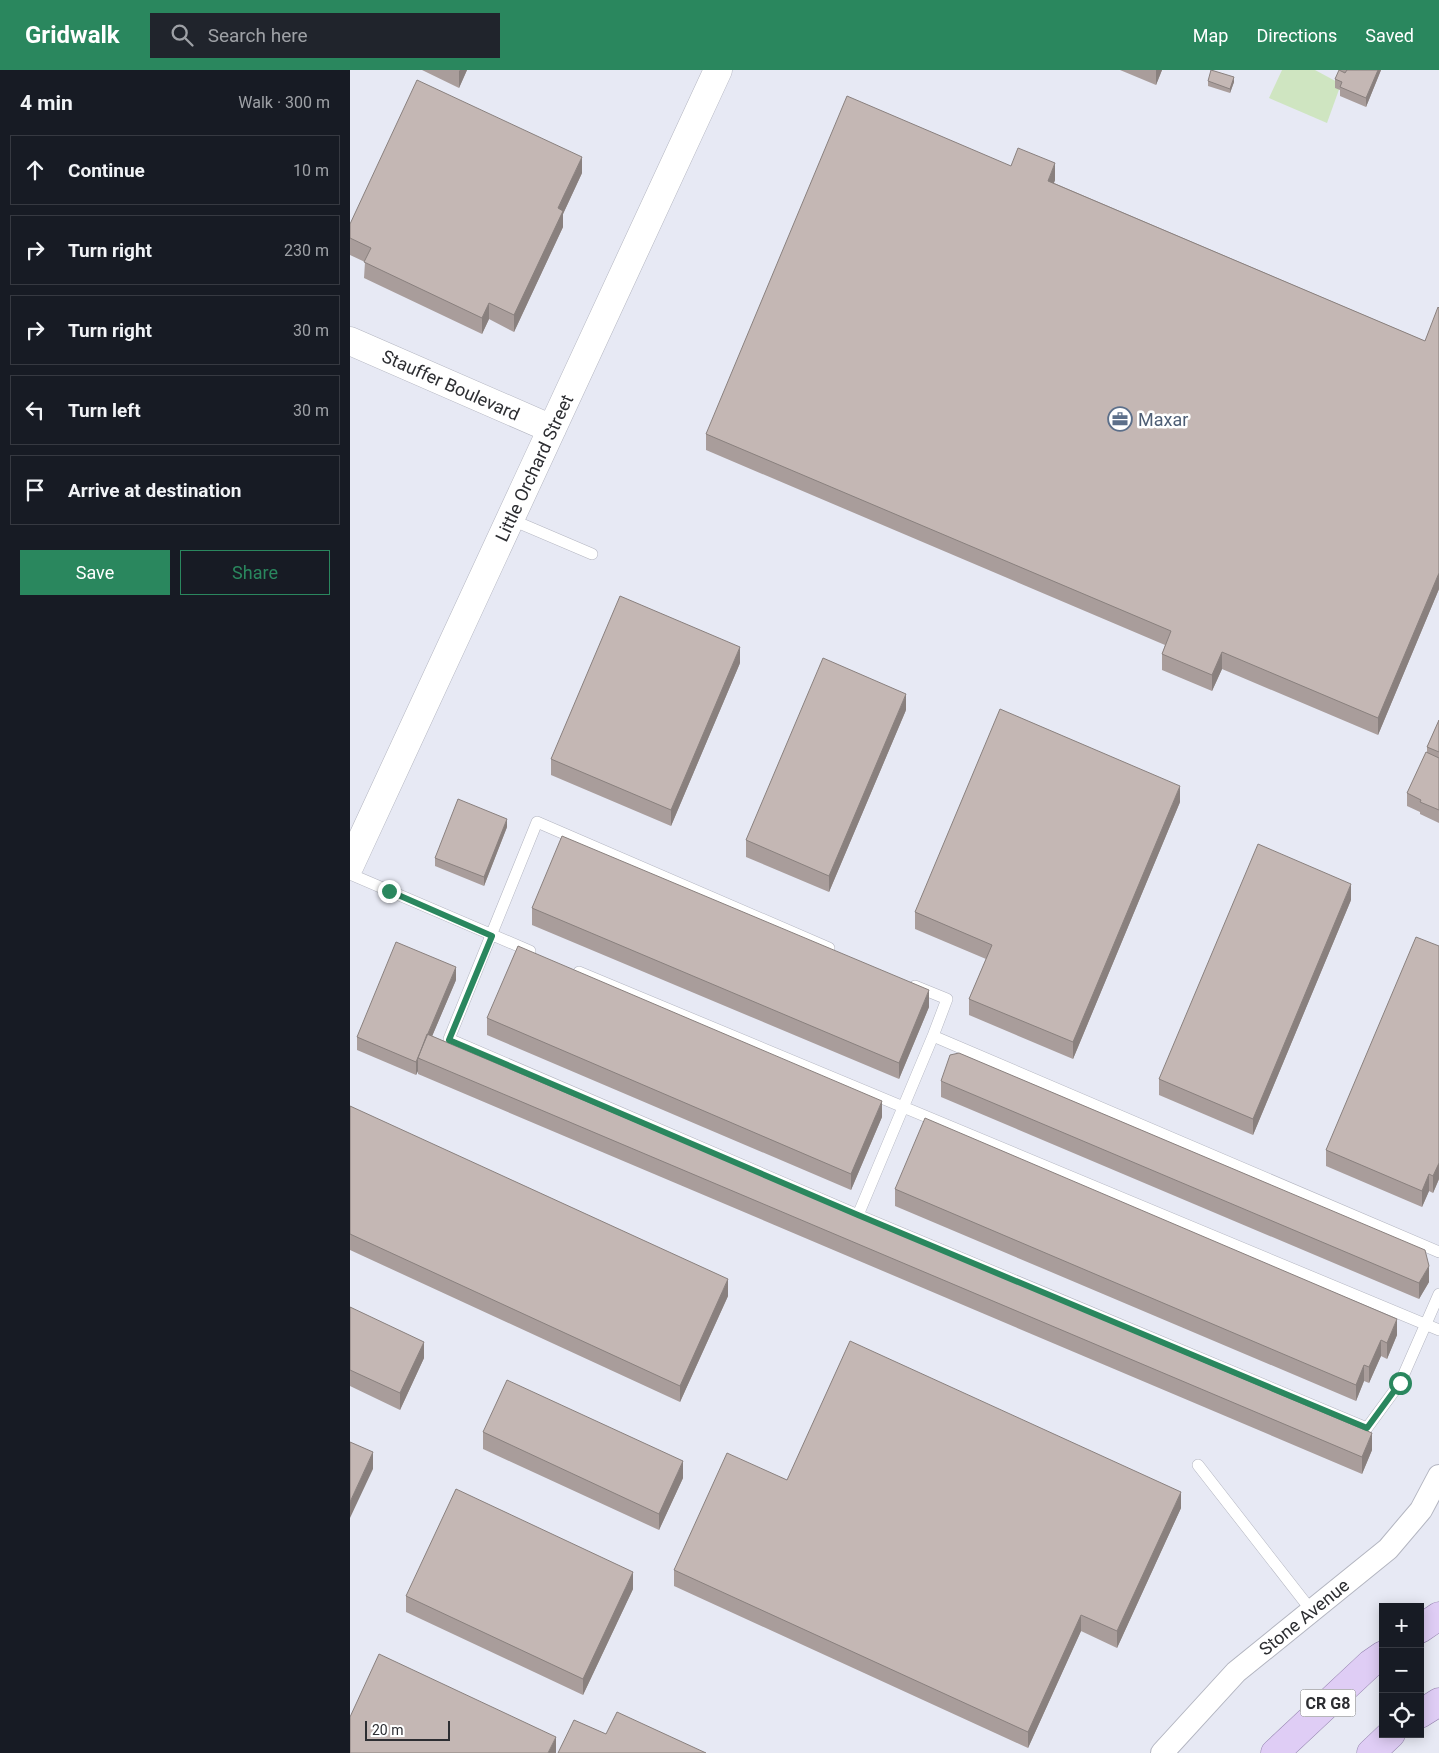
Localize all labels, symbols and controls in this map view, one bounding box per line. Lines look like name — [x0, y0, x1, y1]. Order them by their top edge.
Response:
search box — [150, 13, 500, 58]
text: Gridwalk — [25, 21, 120, 49]
icon: search — [168, 21, 196, 49]
text: Search here — [208, 24, 308, 47]
text: Map — [1193, 25, 1228, 46]
text: Directions — [1256, 25, 1337, 46]
text: Saved — [1365, 25, 1414, 46]
text: 4 min — [20, 91, 73, 115]
text: Walk · 300 m — [238, 93, 330, 112]
icon: ahead — [21, 156, 49, 184]
text: Continue — [68, 159, 145, 182]
text: 10 m — [293, 161, 329, 180]
icon: right — [21, 236, 49, 264]
text: Turn right — [68, 239, 152, 262]
text: 230 m — [284, 241, 329, 260]
icon: right — [21, 316, 49, 344]
text: Turn right — [68, 319, 152, 342]
text: 30 m — [293, 321, 329, 340]
street label: Stauffer Boulevard — [379, 345, 523, 425]
street label: Little Orchard Street — [491, 391, 577, 545]
icon: left — [21, 396, 49, 424]
text: Turn left — [68, 399, 141, 422]
text: 30 m — [293, 401, 329, 420]
office icon: Maxar — [1107, 406, 1133, 432]
place label: Maxar — [1138, 409, 1188, 430]
icon: arrive — [21, 476, 49, 504]
text: Arrive at destination — [68, 479, 241, 502]
button: Save — [20, 550, 170, 595]
button: Share — [180, 550, 330, 595]
route end — [378, 880, 401, 903]
route start — [1389, 1372, 1412, 1395]
street label: Stone Avenue — [1255, 1574, 1353, 1660]
map controls — [1379, 1603, 1424, 1738]
button: + — [1379, 1603, 1424, 1648]
button: − — [1379, 1648, 1424, 1693]
road number: CR G8 — [1300, 1690, 1356, 1716]
button: locate — [1379, 1693, 1424, 1738]
scale bar — [365, 1718, 450, 1741]
text: 20 m — [372, 1722, 404, 1738]

